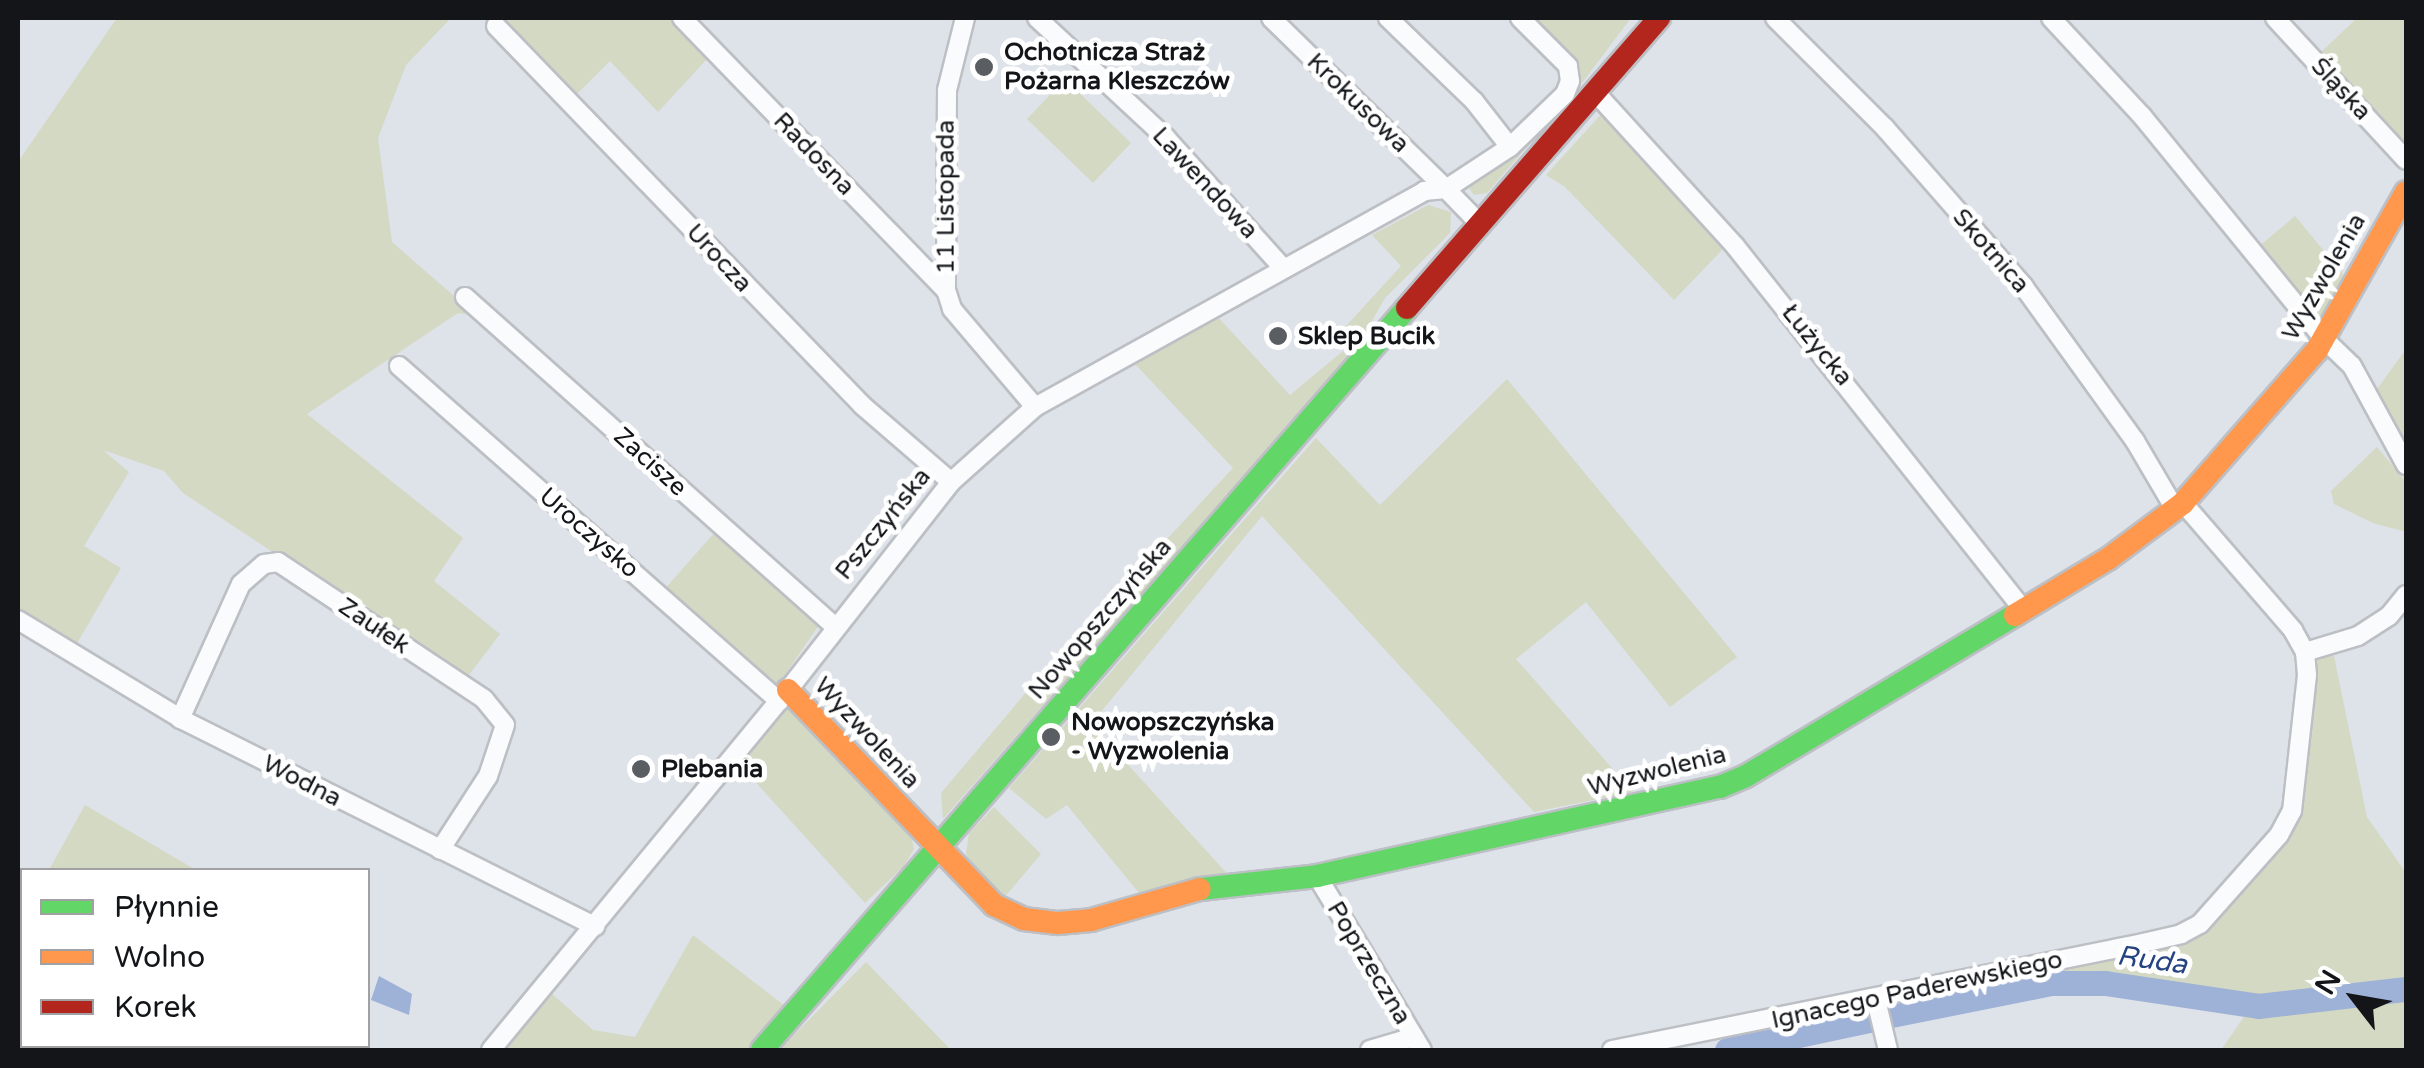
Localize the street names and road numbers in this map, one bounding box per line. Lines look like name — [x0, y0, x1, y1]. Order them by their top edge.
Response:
street label: Krokusowa — [1301, 47, 1415, 159]
street label: Śląska — [2305, 51, 2377, 127]
street label: Radosna — [767, 106, 861, 202]
street label: 11 Listopada — [931, 120, 961, 274]
street label: Lawendowa — [1146, 121, 1264, 245]
street label: Skotnica — [1946, 203, 2036, 299]
street label: Wyzwolenia — [2276, 208, 2372, 346]
street label: Urocza — [680, 218, 758, 298]
street label: Łużycka — [1775, 298, 1859, 392]
street label: Zacisze — [607, 421, 693, 503]
street label: Pszczyńska — [829, 462, 937, 586]
street label: Uroczysko — [533, 481, 645, 585]
street label: Nowopszczyńska — [1022, 532, 1178, 706]
street label: Zaułek — [333, 591, 415, 661]
street label: Wyzwolenia — [808, 671, 926, 795]
street label: Wyzwolenia — [1585, 739, 1729, 803]
street label: Wodna — [258, 748, 346, 814]
street label: Poprzeczna — [1320, 896, 1418, 1030]
street label: Ignacego Paderewskiego — [1769, 944, 2065, 1036]

